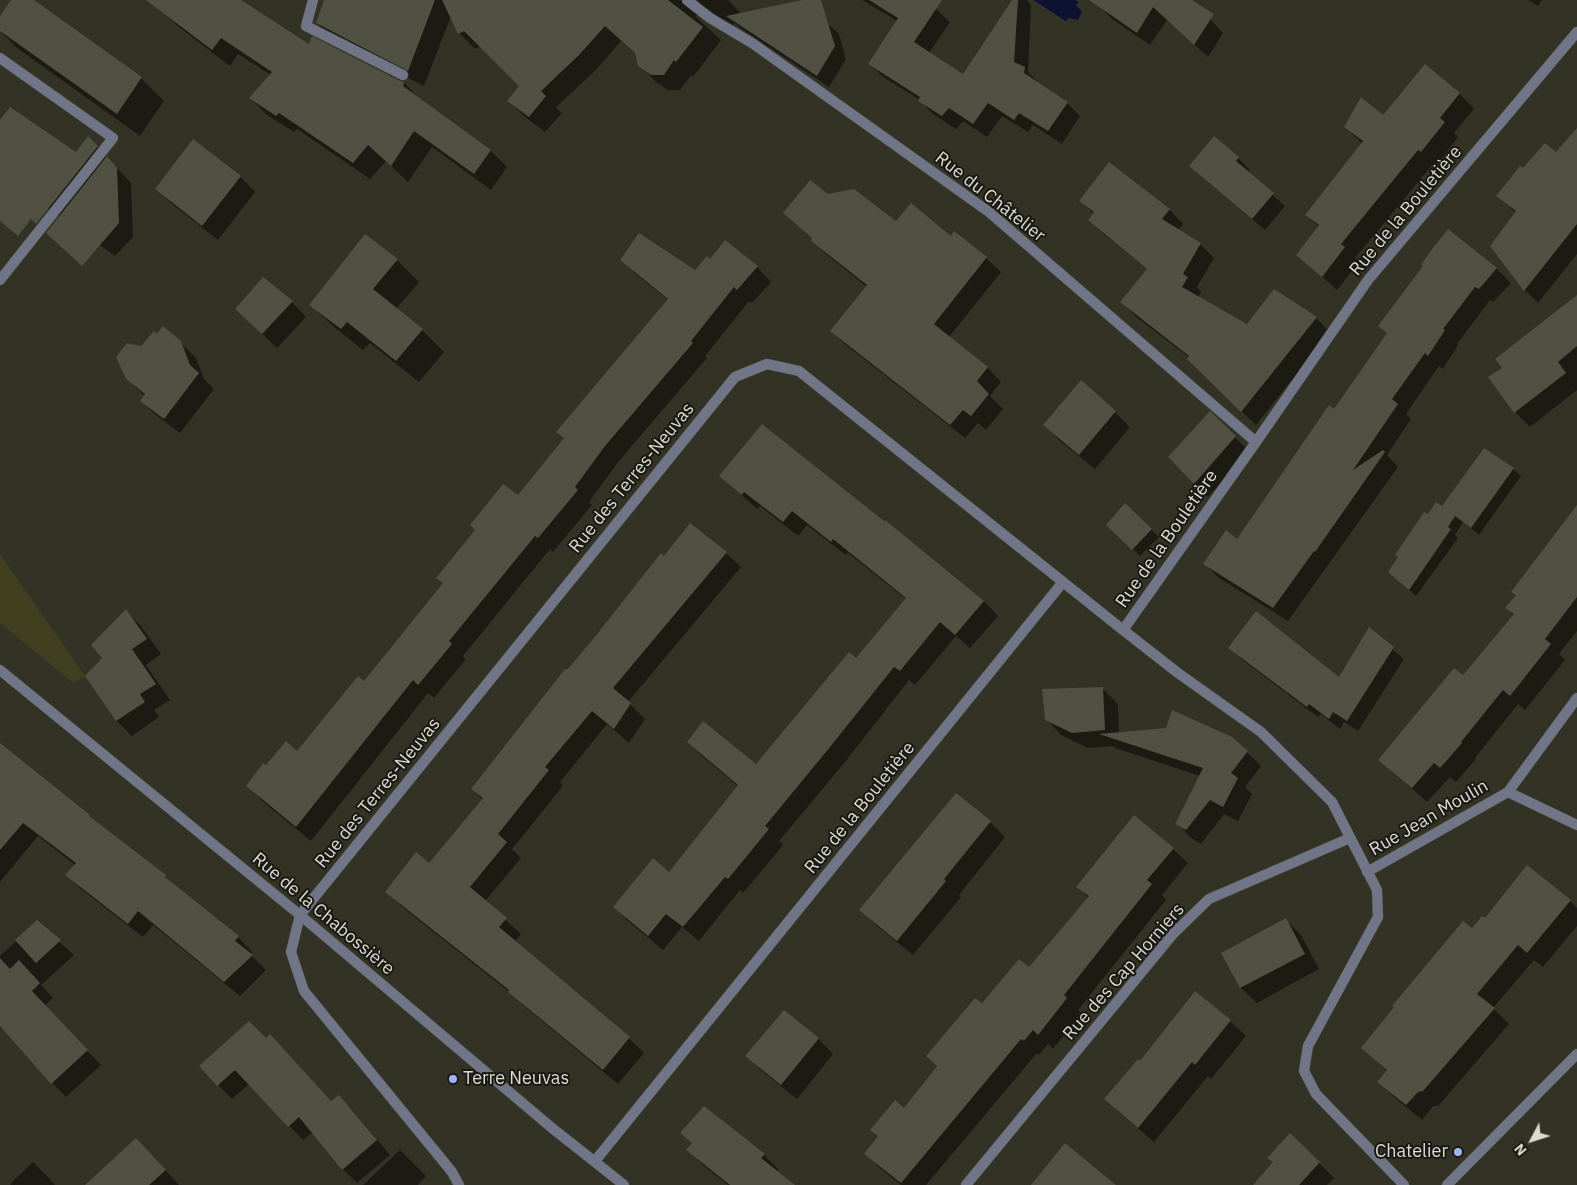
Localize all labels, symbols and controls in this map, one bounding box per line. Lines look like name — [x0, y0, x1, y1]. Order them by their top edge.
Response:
street label: Rue de la Bouletière — [1345, 142, 1467, 280]
street label: Rue du Châtelier — [931, 147, 1049, 247]
street label: Rue des Terres-Neuvas — [565, 399, 699, 557]
street label: Rue de la Bouletière — [1111, 466, 1223, 612]
street label: Rue des Terres-Neuvas — [311, 714, 445, 872]
street label: Rue de la Bouletière — [800, 738, 920, 878]
street label: Rue Jean Moulin — [1366, 775, 1492, 861]
street label: Rue de la Chabossière — [248, 848, 398, 980]
street label: Rue des Cap Horniers — [1059, 899, 1189, 1045]
place label: Terre Neuvas — [463, 1068, 569, 1090]
marker: Terre Neuvas — [447, 1073, 459, 1085]
north arrow — [1507, 1115, 1557, 1165]
text: N — [1510, 1140, 1531, 1159]
place label: Chatelier — [1375, 1141, 1448, 1163]
marker: Chatelier — [1452, 1146, 1464, 1158]

